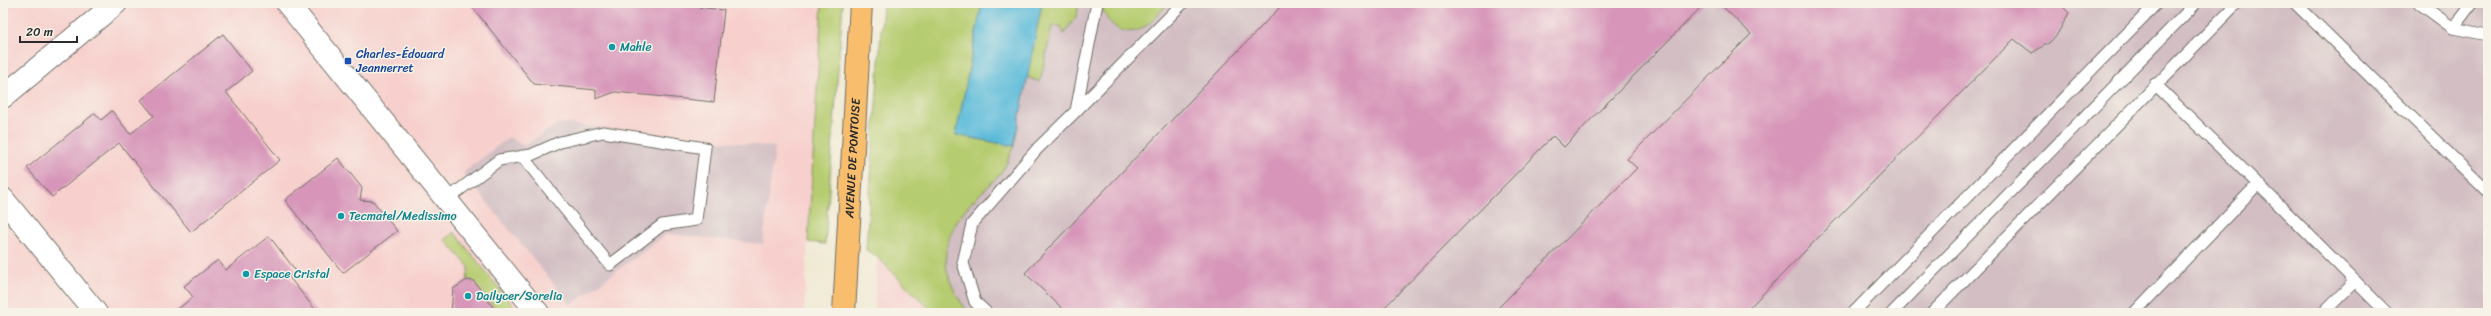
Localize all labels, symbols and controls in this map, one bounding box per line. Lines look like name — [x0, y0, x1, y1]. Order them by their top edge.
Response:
scale bar — [20, 18, 77, 44]
text: 20 m — [26, 21, 53, 43]
place label: Mahle — [620, 36, 652, 58]
marker: Mahle — [607, 42, 617, 52]
place label: Charles-Édouard Jeannerret — [355, 43, 446, 79]
marker: Charles-Édouard Jeannerret — [343, 56, 353, 66]
street label: AVENUE DE PONTOISE — [838, 97, 867, 220]
place label: Tecmatel/Medissimo — [349, 205, 457, 227]
marker: Tecmatel/Medissimo — [336, 211, 346, 221]
place label: Espace Cristal — [254, 263, 330, 285]
marker: Espace Cristal — [241, 269, 251, 279]
place label: Dailycer/Sorelia — [476, 285, 562, 307]
marker: Dailycer/Sorelia — [463, 291, 473, 301]

